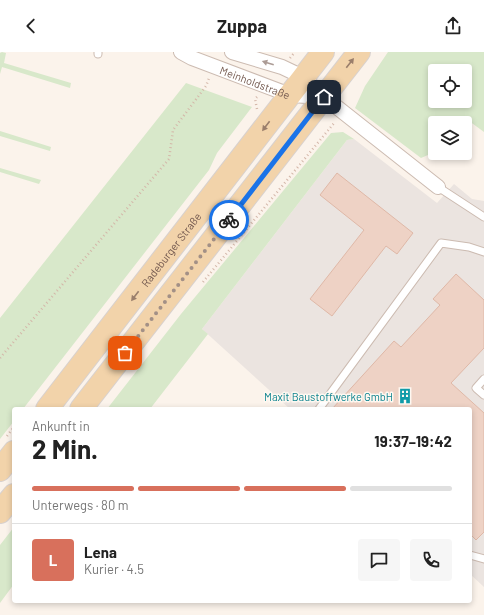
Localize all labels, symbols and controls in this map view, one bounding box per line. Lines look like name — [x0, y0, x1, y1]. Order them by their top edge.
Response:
icon: back — [20, 15, 42, 37]
text: Zuppa — [217, 15, 267, 37]
icon: share — [442, 15, 464, 37]
one-way arrow — [345, 58, 354, 69]
one-way arrow — [262, 60, 274, 66]
street label: Meinholdstraße — [218, 63, 292, 101]
map controls — [428, 64, 472, 160]
button: locate — [428, 64, 472, 108]
pin — [307, 80, 341, 114]
icon: home — [313, 86, 335, 108]
button: layers — [428, 116, 472, 160]
one-way arrow — [261, 120, 270, 131]
courier — [209, 200, 249, 240]
street label: Radeburger Straße — [138, 209, 203, 289]
icon: bike — [218, 209, 240, 231]
one-way arrow — [131, 290, 140, 301]
pin — [108, 336, 142, 370]
icon: bag — [114, 342, 136, 364]
building icon: Maxit Baustoffwerke GmbH — [396, 387, 414, 405]
place label: Maxit Baustoffwerke GmbH — [264, 390, 393, 403]
text: Ankunft in — [32, 418, 90, 434]
text: 19:37–19:42 — [374, 432, 452, 450]
text: 2 Min. — [32, 433, 98, 464]
text: Unterwegs · 80 m — [32, 497, 129, 513]
button: chat — [358, 539, 400, 581]
button: phone — [410, 539, 452, 581]
text: Lena — [84, 543, 117, 561]
text: L — [49, 551, 57, 569]
text: Kurier · 4.5 — [84, 561, 144, 577]

